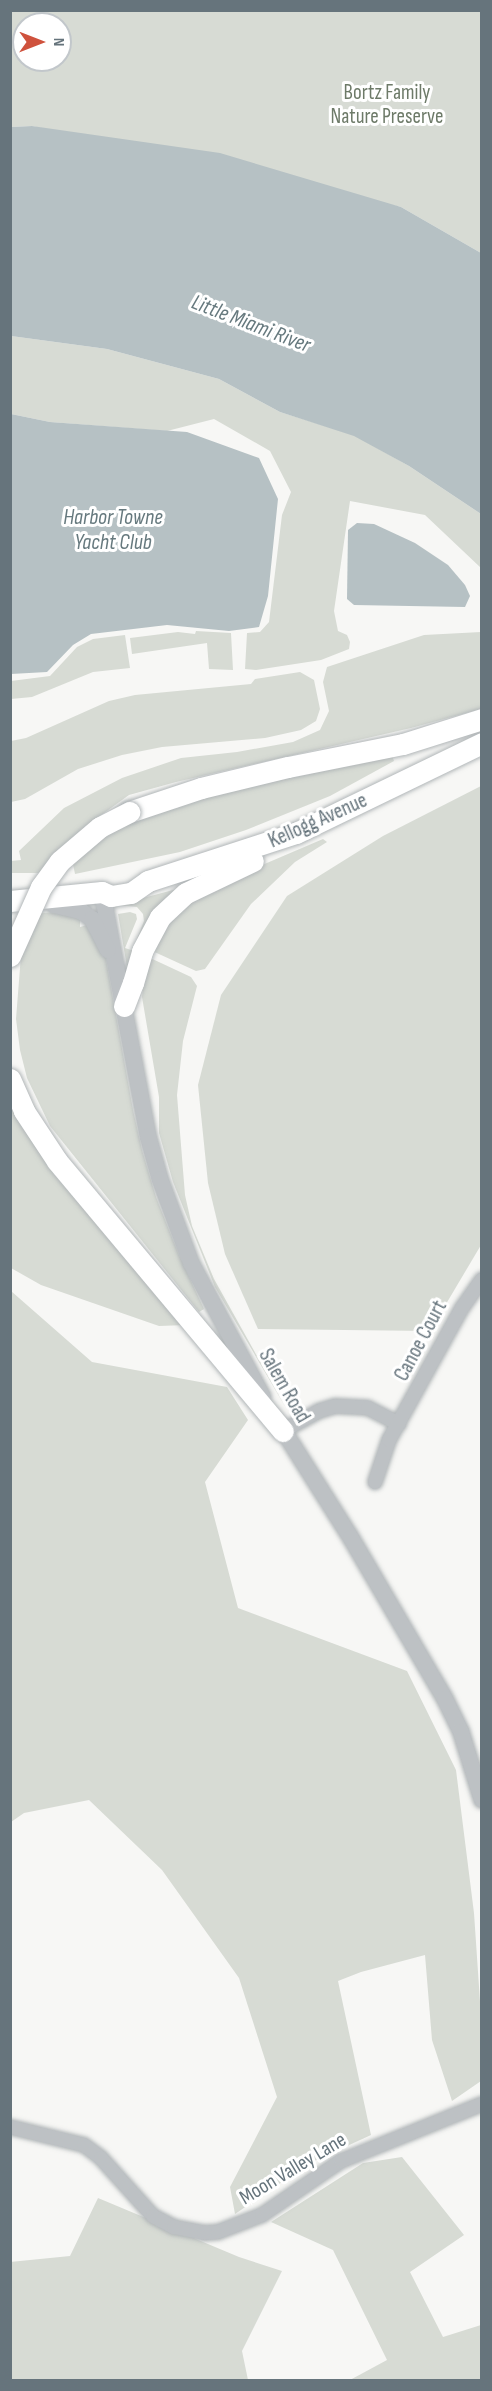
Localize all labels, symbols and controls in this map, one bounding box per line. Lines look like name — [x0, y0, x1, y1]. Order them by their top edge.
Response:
north arrow — [12, 12, 72, 72]
text: N — [49, 38, 68, 46]
park label: Bortz Family Nature Preserve — [330, 80, 444, 130]
water label: Little Miami River — [188, 289, 314, 359]
water label: Harbor Towne Yacht Club — [63, 504, 163, 556]
street label: Kellogg Avenue — [265, 788, 371, 854]
street label: Canoe Court — [389, 1296, 453, 1386]
street label: Salem Road — [253, 1345, 315, 1427]
street label: Moon Valley Lane — [235, 2127, 351, 2211]

